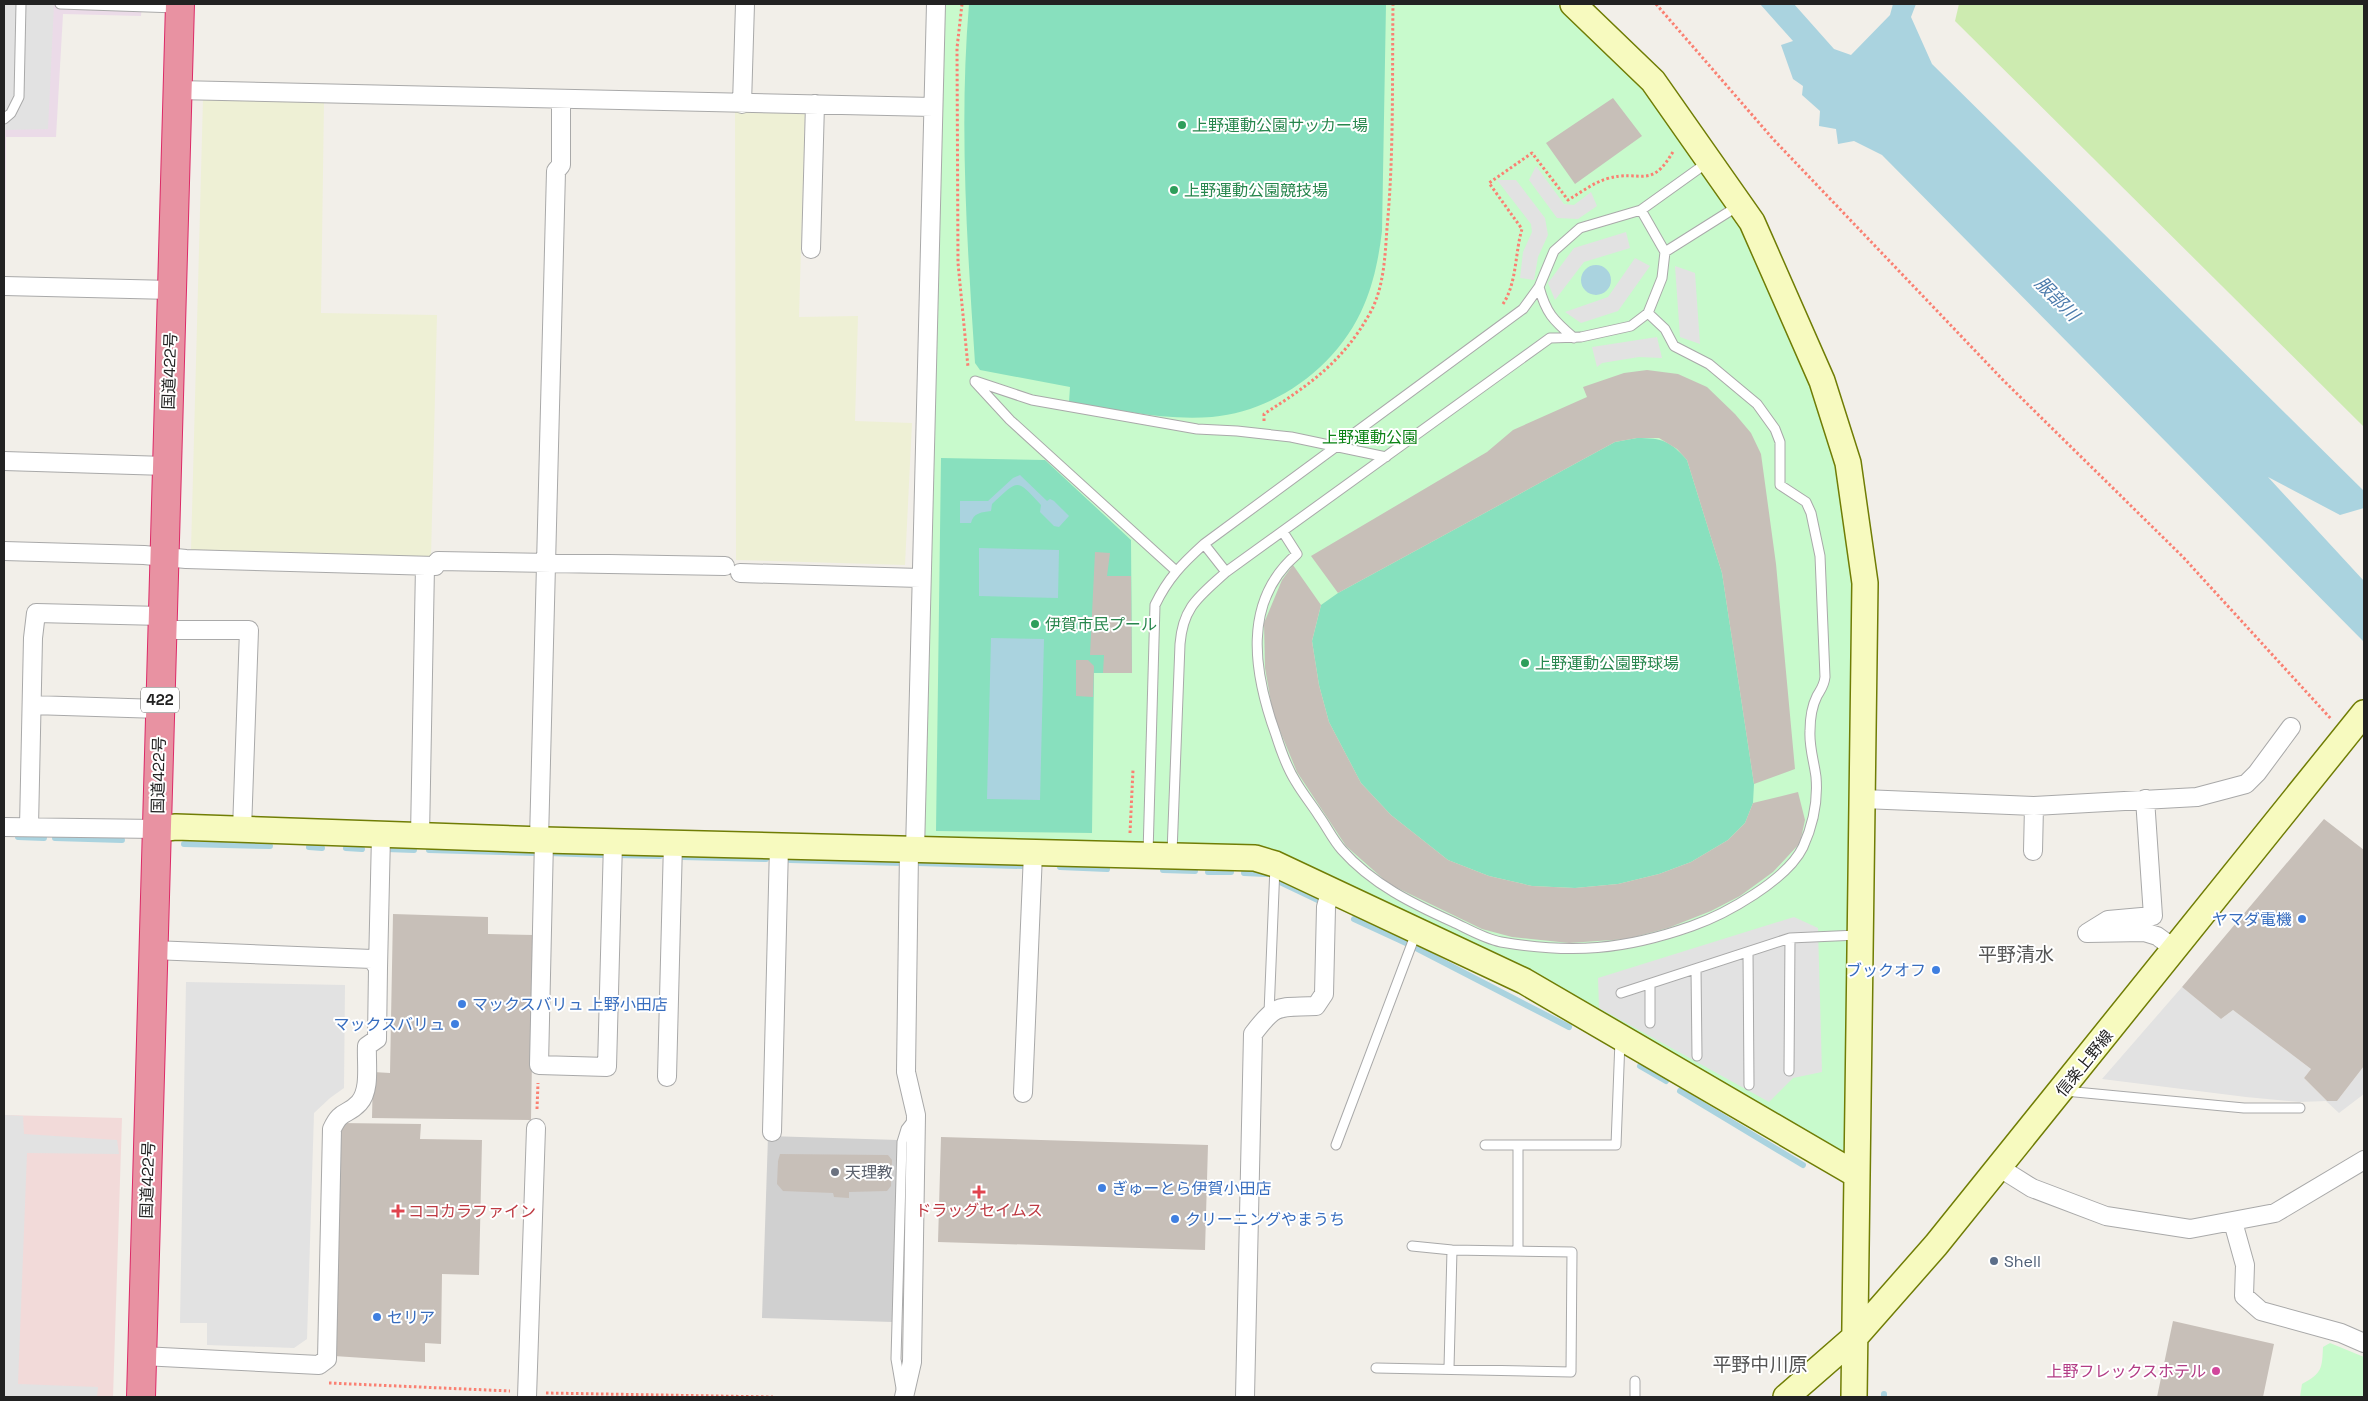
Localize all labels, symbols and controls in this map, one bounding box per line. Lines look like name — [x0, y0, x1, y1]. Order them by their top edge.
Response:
place label: 上野運動公園サッカー場 — [1192, 115, 1368, 136]
marker: 上野運動公園サッカー場 — [1176, 119, 1188, 131]
place label: 上野運動公園競技場 — [1184, 180, 1328, 201]
marker: 上野運動公園競技場 — [1168, 184, 1180, 196]
water label: 服部川 — [2030, 271, 2086, 327]
street label: 国道422号 — [158, 332, 181, 410]
park label: 上野運動公園 — [1322, 427, 1418, 448]
place label: 伊賀市民プール — [1045, 614, 1157, 635]
marker: 伊賀市民プール — [1029, 618, 1041, 630]
place label: 上野運動公園野球場 — [1535, 653, 1679, 674]
marker: 上野運動公園野球場 — [1519, 657, 1531, 669]
road number: 422 — [141, 688, 179, 712]
street label: 国道422号 — [147, 736, 170, 814]
place label: ヤマダ電機 — [2212, 909, 2292, 930]
marker: ヤマダ電機 — [2296, 913, 2308, 925]
district label: 平野清水 — [1978, 942, 2054, 967]
place label: ブックオフ — [1846, 960, 1926, 981]
marker: ブックオフ — [1930, 964, 1942, 976]
place label: マックスバリュ 上野小田店 — [472, 994, 668, 1015]
marker: マックスバリュ 上野小田店 — [456, 998, 468, 1010]
place label: マックスバリュ — [333, 1014, 445, 1035]
marker: マックスバリュ — [449, 1018, 461, 1030]
street label: 信楽上野線 — [2051, 1026, 2118, 1101]
street label: 国道422号 — [136, 1141, 159, 1219]
place label: 天理教 — [845, 1162, 893, 1183]
marker: 天理教 — [829, 1166, 841, 1178]
place label: ぎゅーとら伊賀小田店 — [1112, 1178, 1272, 1199]
marker: ぎゅーとら伊賀小田店 — [1096, 1182, 1108, 1194]
marker: ドラッグセイムス — [973, 1186, 985, 1198]
place label: ドラッグセイムス — [915, 1200, 1043, 1221]
place label: ココカラファイン — [408, 1201, 536, 1222]
marker: ココカラファイン — [392, 1205, 404, 1217]
place label: クリーニングやまうち — [1185, 1209, 1345, 1230]
marker: クリーニングやまうち — [1169, 1213, 1181, 1225]
place label: Shell — [2004, 1251, 2041, 1272]
marker: Shell — [1988, 1255, 2000, 1267]
place label: セリア — [387, 1307, 435, 1328]
marker: セリア — [371, 1311, 383, 1323]
district label: 平野中川原 — [1712, 1352, 1808, 1377]
place label: 上野フレックスホテル — [2046, 1361, 2206, 1382]
marker: 上野フレックスホテル — [2210, 1365, 2222, 1377]

